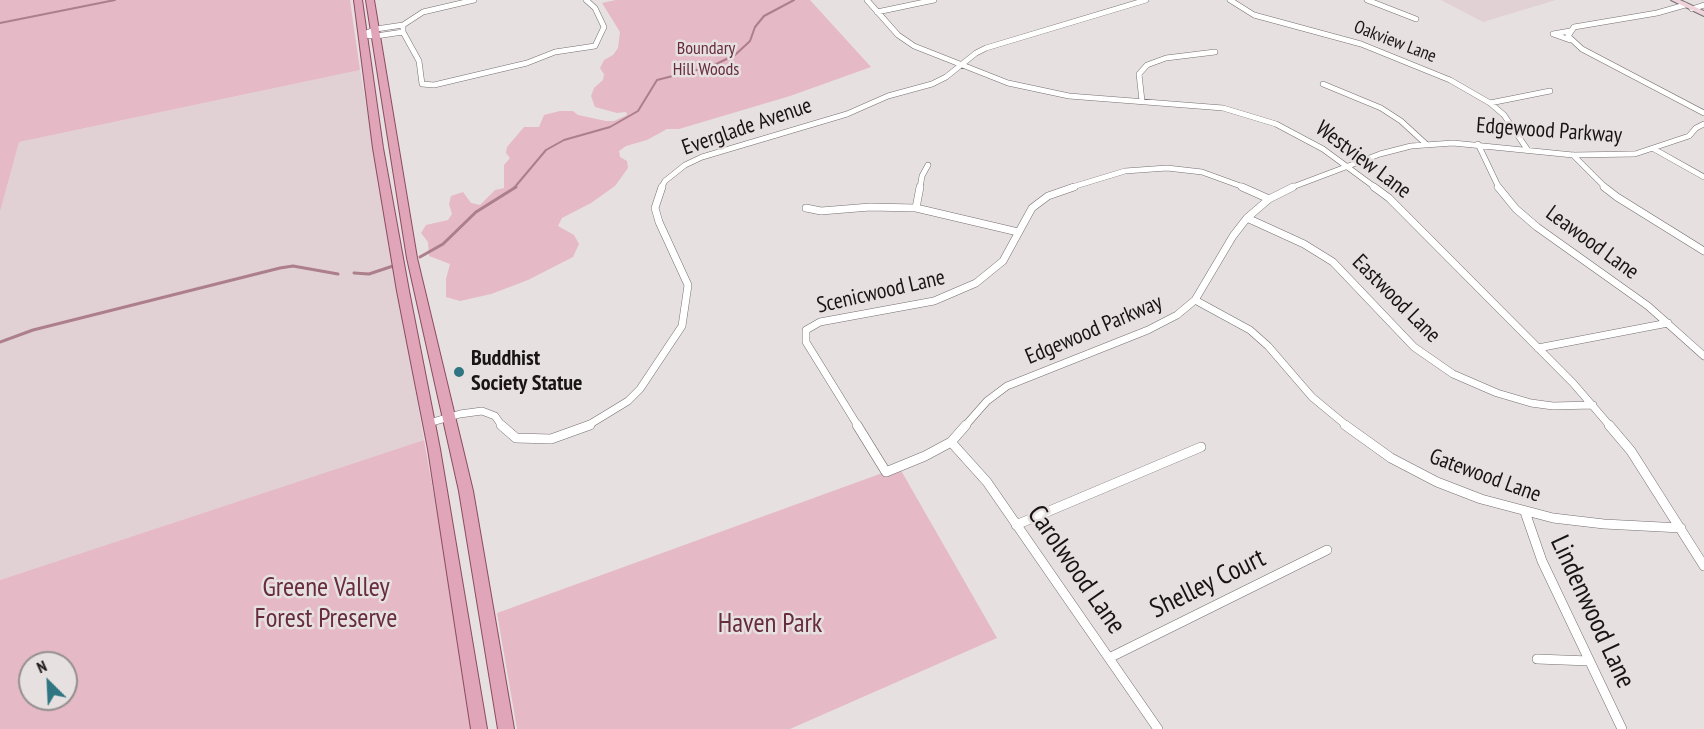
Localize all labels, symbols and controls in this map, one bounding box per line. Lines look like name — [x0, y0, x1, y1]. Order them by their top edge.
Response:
street label: Oakview Lane — [1351, 16, 1439, 68]
park label: Boundary Hill Woods — [673, 38, 739, 80]
street label: Everglade Avenue — [679, 92, 815, 162]
street label: Edgewood Parkway — [1475, 113, 1623, 149]
street label: Westview Lane — [1310, 116, 1416, 204]
street label: Leawood Lane — [1540, 200, 1644, 286]
street label: Eastwood Lane — [1346, 249, 1446, 349]
street label: Scenicwood Lane — [814, 264, 948, 320]
street label: Edgewood Parkway — [1022, 289, 1166, 371]
place label: Buddhist Society Statue — [471, 346, 583, 398]
marker: Buddhist Society Statue — [452, 365, 466, 379]
street label: Gatewood Lane — [1426, 444, 1544, 508]
street label: Carolwood Lane — [1020, 500, 1132, 640]
street label: Lindenwood Lane — [1543, 531, 1641, 693]
street label: Shelley Court — [1145, 542, 1271, 626]
park label: Greene Valley Forest Preserve — [255, 572, 397, 635]
park label: Haven Park — [718, 608, 822, 640]
north arrow — [18, 651, 78, 711]
text: N — [33, 655, 49, 677]

